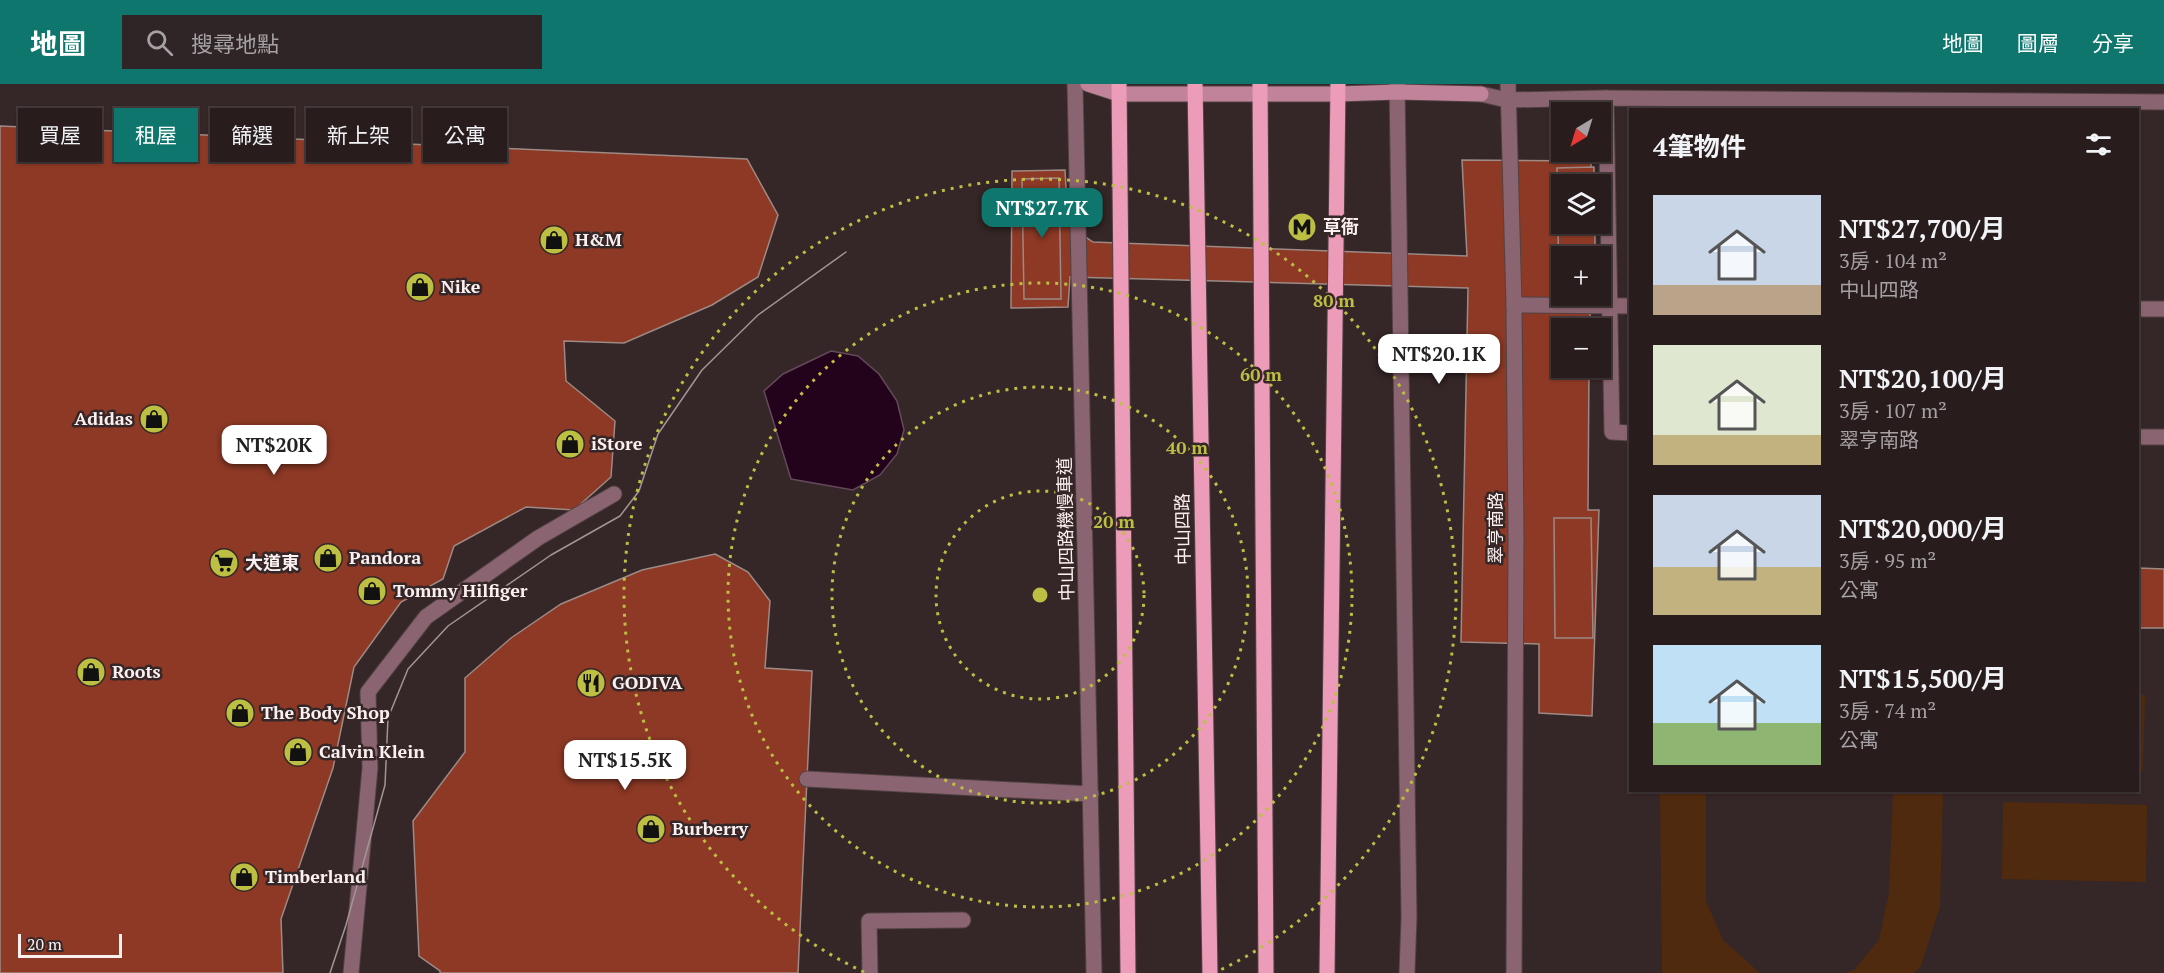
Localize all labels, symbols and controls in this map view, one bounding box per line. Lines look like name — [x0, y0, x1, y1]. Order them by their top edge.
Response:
search box — [122, 15, 542, 69]
text: 地圖 — [30, 25, 86, 62]
icon: search — [143, 26, 176, 59]
text: 搜尋地點 — [191, 29, 279, 58]
text: 地圖 — [1942, 29, 1984, 57]
text: 圖層 — [2017, 29, 2059, 57]
text: 分享 — [2092, 29, 2134, 57]
north arrow — [1551, 102, 1611, 162]
map controls — [1551, 102, 1611, 378]
chip: 買屋 — [18, 108, 102, 162]
chip: 租屋 — [114, 108, 198, 162]
chip: 篩選 — [210, 108, 294, 162]
chip: 新上架 — [306, 108, 411, 162]
chip: 公寓 — [423, 108, 507, 162]
icon: filters — [2082, 128, 2115, 161]
text: 4筆物件 — [1653, 129, 1746, 163]
button: layers — [1551, 174, 1611, 234]
pin: NT$27.7K — [980, 188, 1104, 239]
text: NT$27.7K — [996, 194, 1088, 221]
metro station icon: 草衙 — [1286, 211, 1318, 243]
text: NT$27,700/月 — [1839, 211, 2006, 245]
place label: 草衙 — [1323, 214, 1359, 238]
icon: home — [1701, 219, 1773, 291]
shop icon: H&M — [538, 224, 570, 256]
place label: H&M — [575, 227, 622, 251]
button: + — [1551, 246, 1611, 306]
text: 3房 · 104 m² — [1839, 247, 1947, 274]
shop icon: Nike — [404, 271, 436, 303]
place label: Nike — [441, 274, 481, 298]
text: 中山四路 — [1839, 276, 1919, 303]
text: 80 m — [1313, 288, 1355, 312]
button: − — [1551, 318, 1611, 378]
pin: NT$20.1K — [1377, 334, 1501, 385]
text: NT$20.1K — [1392, 340, 1486, 367]
text: NT$20,100/月 — [1839, 361, 2007, 395]
text: 60 m — [1240, 362, 1282, 386]
icon: home — [1701, 369, 1773, 441]
text: 3房 · 107 m² — [1839, 397, 1947, 424]
shop icon: Adidas — [138, 403, 170, 435]
place label: Adidas — [74, 406, 133, 430]
pin: NT$20K — [225, 425, 323, 476]
text: 翠亨南路 — [1839, 426, 1919, 453]
shop icon: iStore — [554, 428, 586, 460]
text: NT$20K — [236, 431, 312, 458]
place label: iStore — [591, 431, 643, 455]
text: 40 m — [1166, 435, 1208, 459]
street label: 中山四路機慢車道 — [1052, 457, 1078, 601]
street label: 翠亨南路 — [1483, 492, 1507, 564]
street label: 中山四路 — [1169, 493, 1195, 565]
text: 20 m — [1093, 509, 1135, 533]
text: NT$20,000/月 — [1839, 511, 2007, 545]
icon: home — [1701, 519, 1773, 591]
shop icon: Pandora — [312, 542, 344, 574]
place label: Pandora — [349, 545, 421, 569]
supermarket icon: 大道東 — [208, 547, 240, 579]
text: 3房 · 95 m² — [1839, 547, 1936, 574]
place label: 大道東 — [245, 550, 299, 574]
shop icon: Tommy Hilfiger — [356, 575, 388, 607]
text: 公寓 — [1839, 576, 1879, 603]
place label: Tommy Hilfiger — [393, 578, 528, 602]
centre of rings — [1030, 585, 1050, 605]
shop icon: Roots — [75, 656, 107, 688]
place label: Roots — [112, 659, 161, 683]
text: NT$15,500/月 — [1839, 661, 2007, 695]
restaurant icon: GODIVA — [575, 667, 607, 699]
icon: home — [1701, 669, 1773, 741]
place label: GODIVA — [612, 670, 683, 694]
shop icon: The Body Shop — [224, 697, 256, 729]
text: 3房 · 74 m² — [1839, 697, 1936, 724]
place label: The Body Shop — [261, 700, 390, 724]
text: 公寓 — [1839, 726, 1879, 753]
shop icon: Calvin Klein — [282, 736, 314, 768]
place label: Calvin Klein — [319, 739, 425, 763]
pin: NT$15.5K — [563, 740, 687, 791]
text: NT$15.5K — [578, 746, 672, 773]
shop icon: Burberry — [635, 813, 667, 845]
place label: Burberry — [672, 816, 749, 840]
shop icon: Timberland — [228, 861, 260, 893]
place label: Timberland — [265, 864, 366, 888]
scale bar — [18, 931, 122, 958]
text: 20 m — [27, 933, 62, 955]

